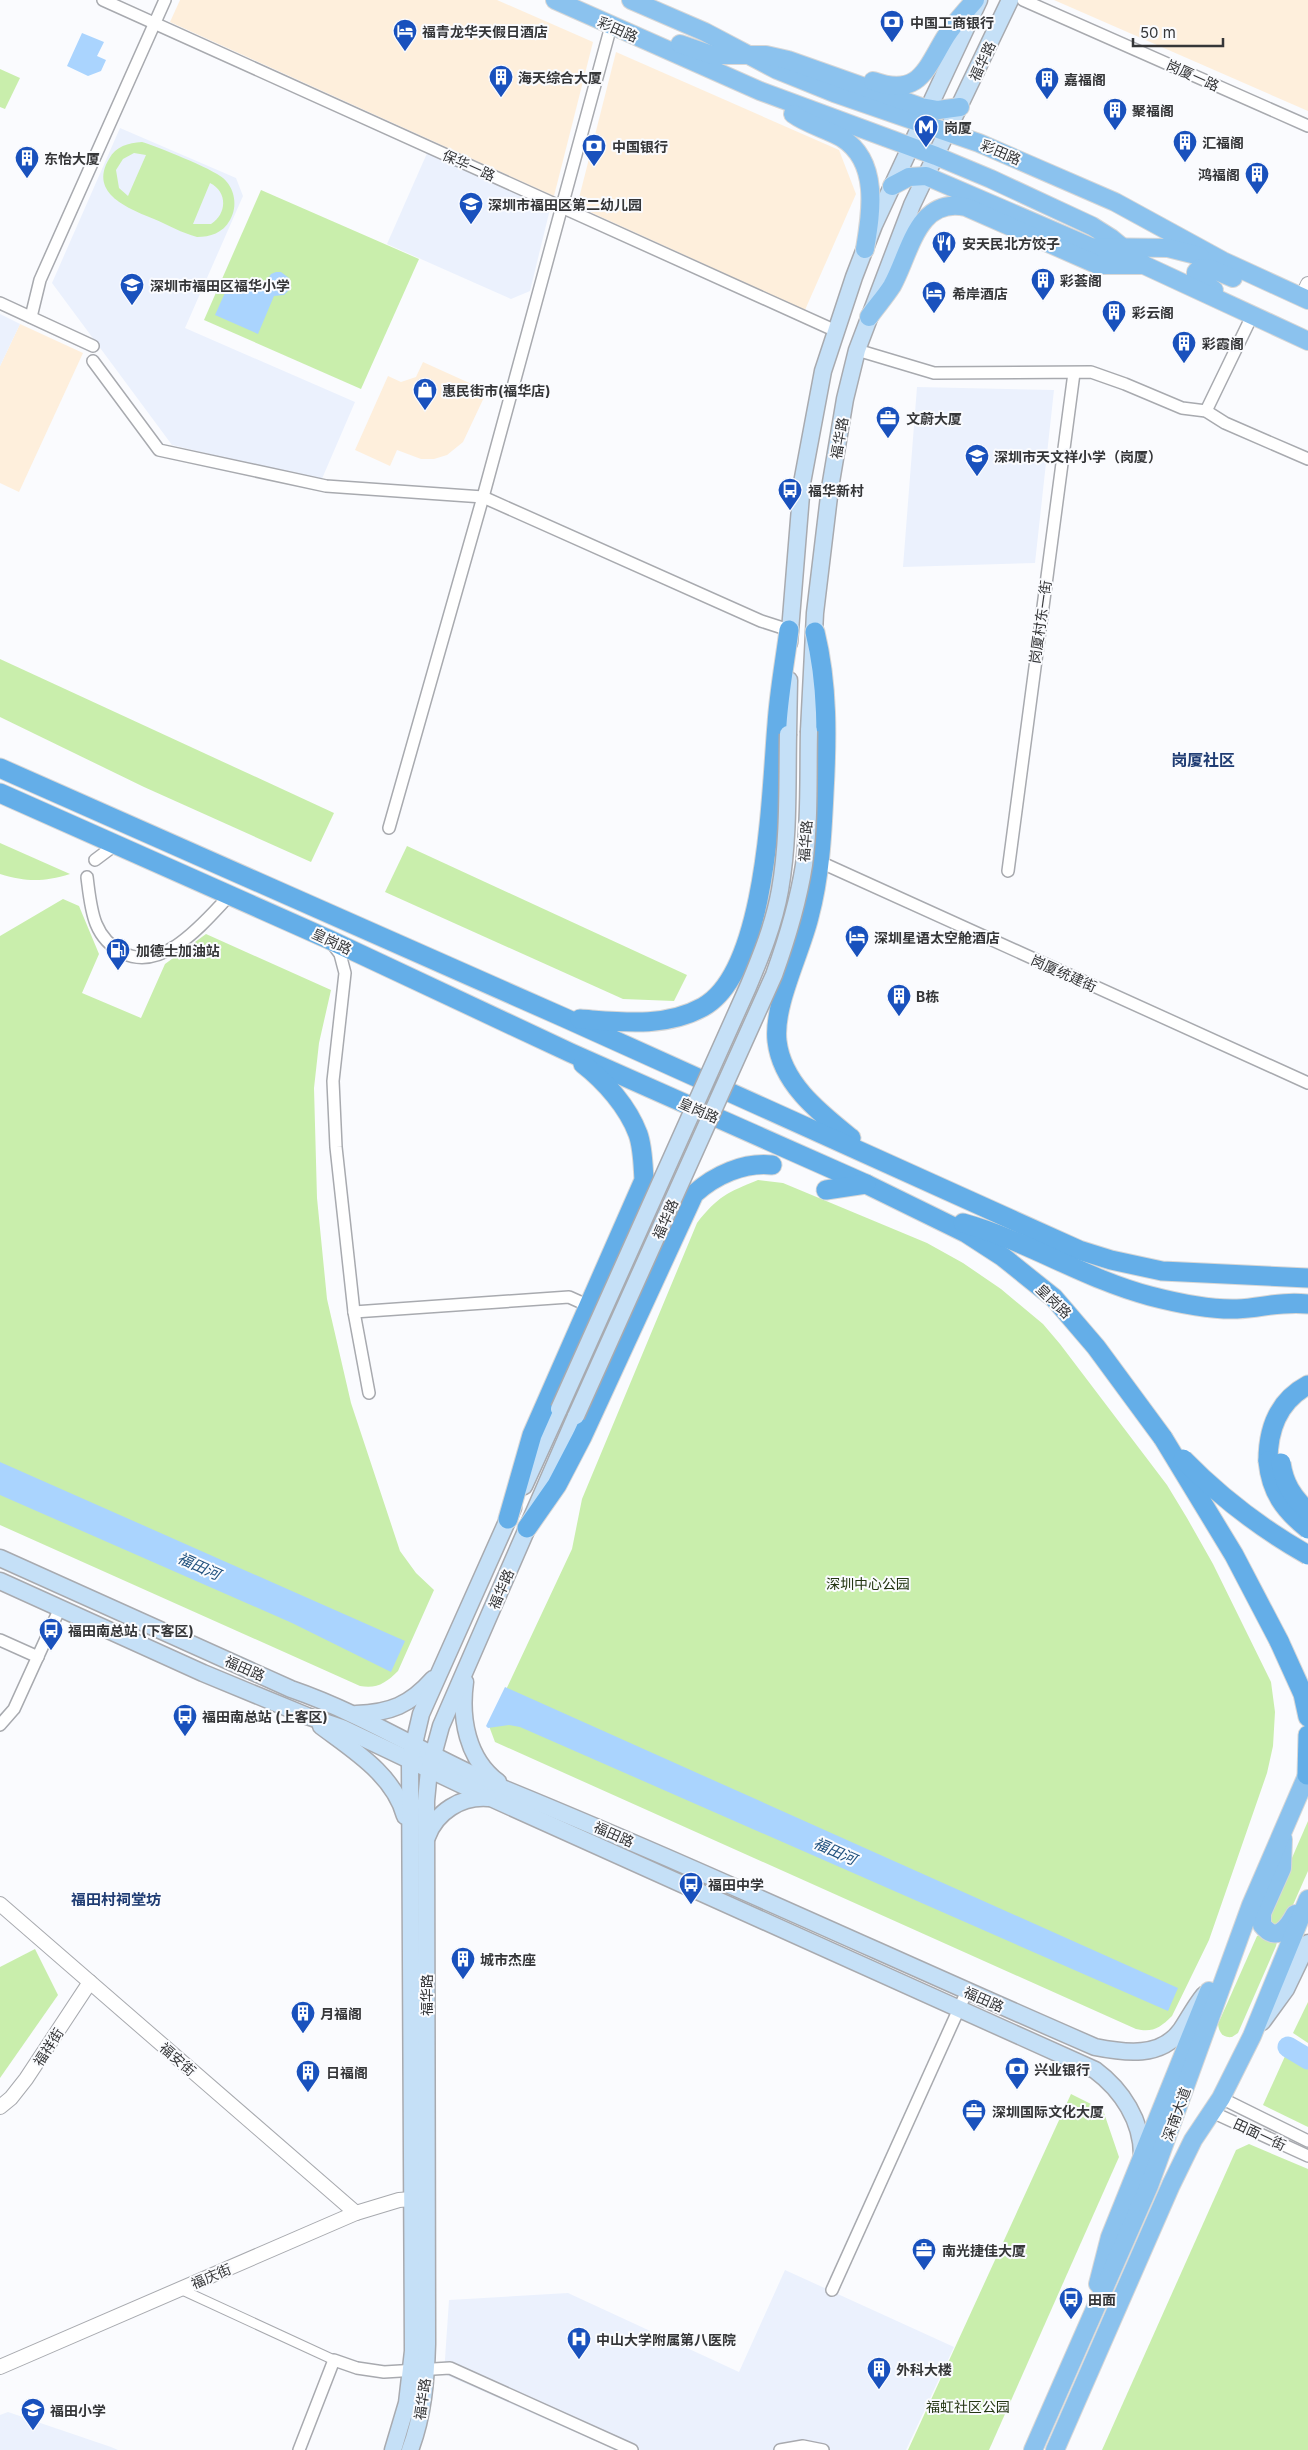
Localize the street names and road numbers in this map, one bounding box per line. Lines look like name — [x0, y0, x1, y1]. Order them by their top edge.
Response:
street label: 彩田路 — [595, 13, 641, 45]
street label: 福华路 — [965, 38, 999, 84]
street label: 岗厦一路 — [1164, 56, 1222, 94]
street label: 彩田路 — [978, 136, 1024, 168]
street label: 保华一路 — [440, 146, 498, 184]
street label: 福华路 — [827, 416, 851, 460]
street label: 岗厦村东一街 — [1026, 579, 1054, 665]
street label: 福华路 — [795, 819, 815, 863]
street label: 皇岗路 — [309, 924, 355, 958]
street label: 岗厦统建街 — [1029, 951, 1099, 995]
street label: 皇岗路 — [676, 1094, 722, 1126]
street label: 福华路 — [649, 1196, 681, 1242]
street label: 皇岗路 — [1033, 1280, 1075, 1322]
street label: 福华路 — [485, 1566, 517, 1612]
street label: 福田路 — [222, 1652, 268, 1684]
street label: 福田路 — [591, 1818, 637, 1850]
street label: 福华路 — [418, 1974, 435, 2016]
street label: 福田路 — [961, 1983, 1007, 2015]
street label: 福祥街 — [29, 2025, 67, 2069]
street label: 福安街 — [157, 2039, 199, 2079]
street label: 深南大道 — [1158, 2085, 1194, 2143]
street label: 田面一街 — [1231, 2114, 1289, 2154]
street label: 福庆街 — [188, 2260, 234, 2292]
street label: 福华路 — [411, 2377, 433, 2421]

